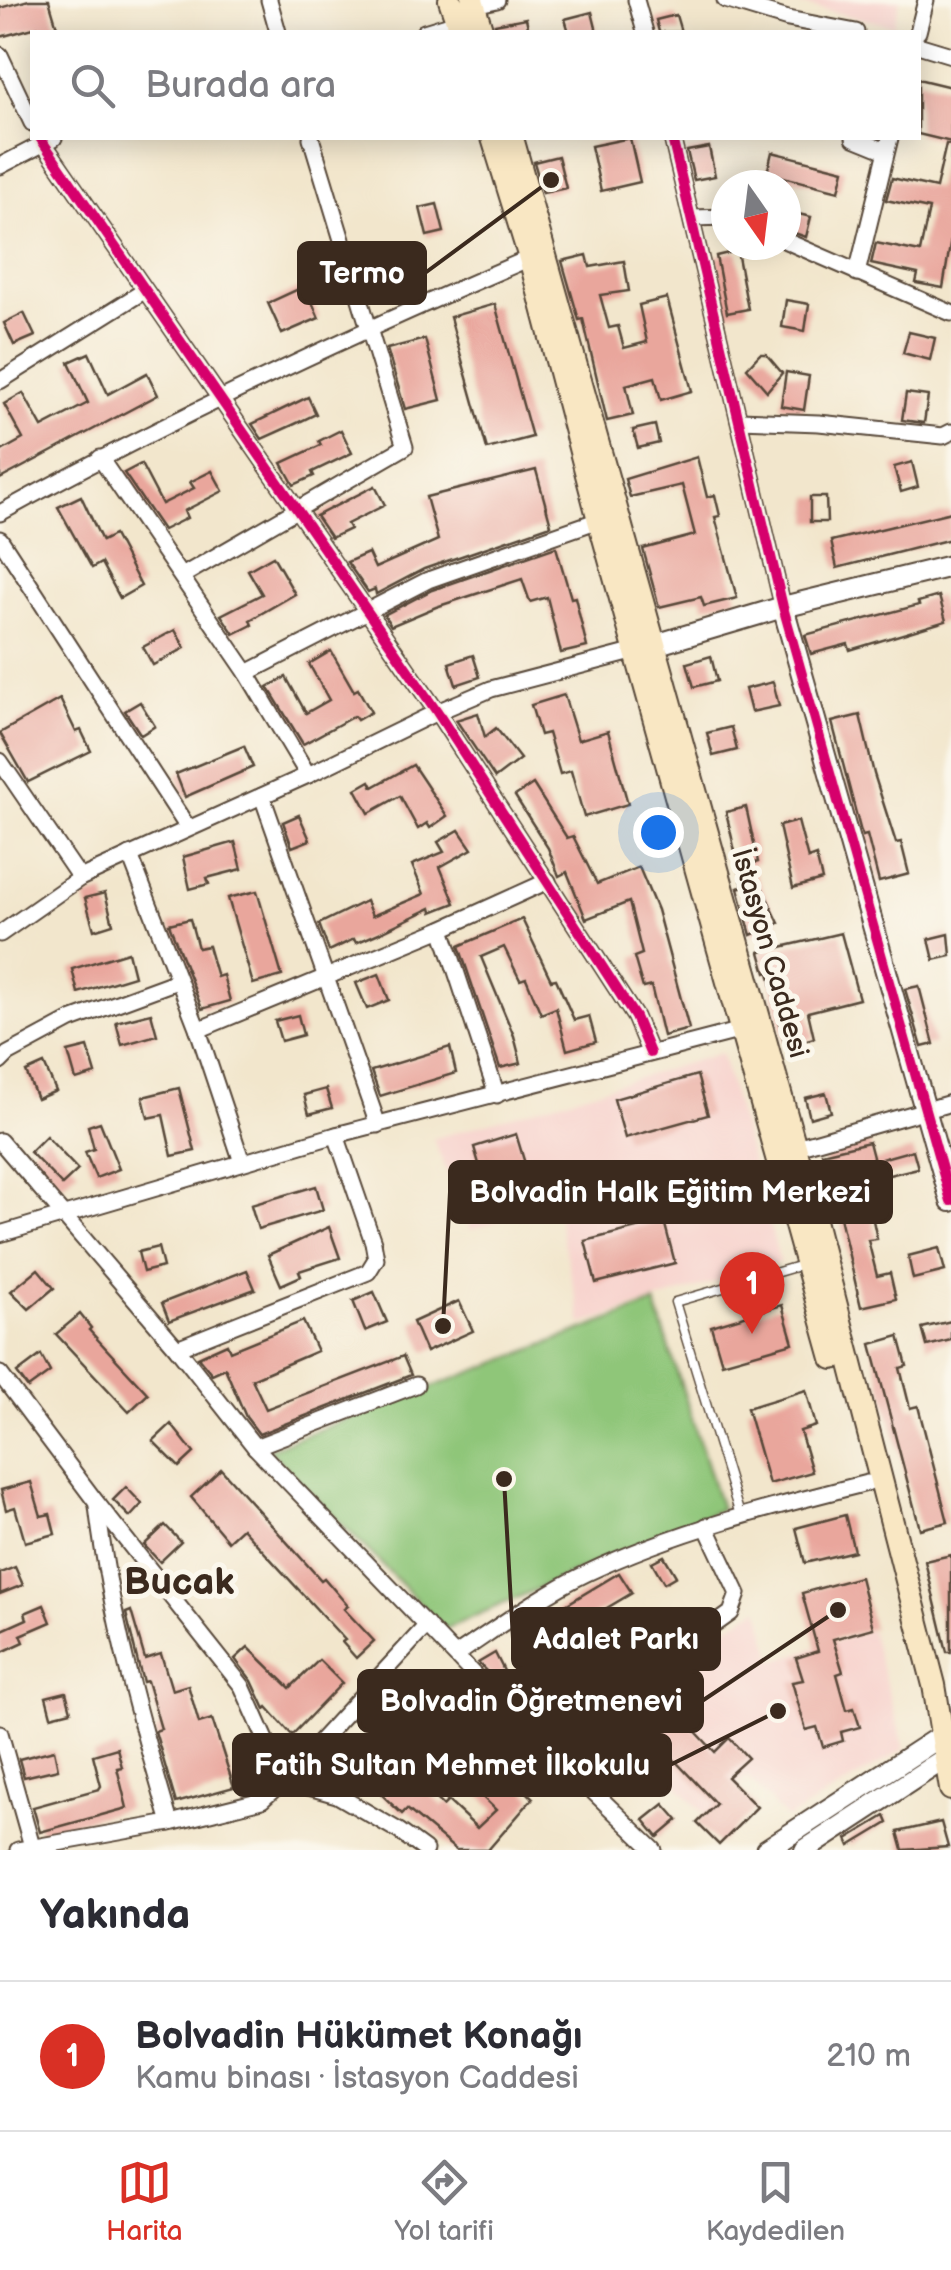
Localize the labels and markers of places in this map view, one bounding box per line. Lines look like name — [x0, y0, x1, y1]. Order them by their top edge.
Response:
callout: Termo — [299, 243, 425, 303]
callout: Bolvadin Halk Eğitim Merkezi — [450, 1162, 891, 1222]
pin: 1 — [720, 1252, 784, 1334]
callout: Adalet Parkı — [513, 1609, 719, 1669]
callout: Bolvadin Öğretmenevi — [359, 1671, 702, 1731]
callout: Fatih Sultan Mehmet İlkokulu — [234, 1735, 670, 1795]

